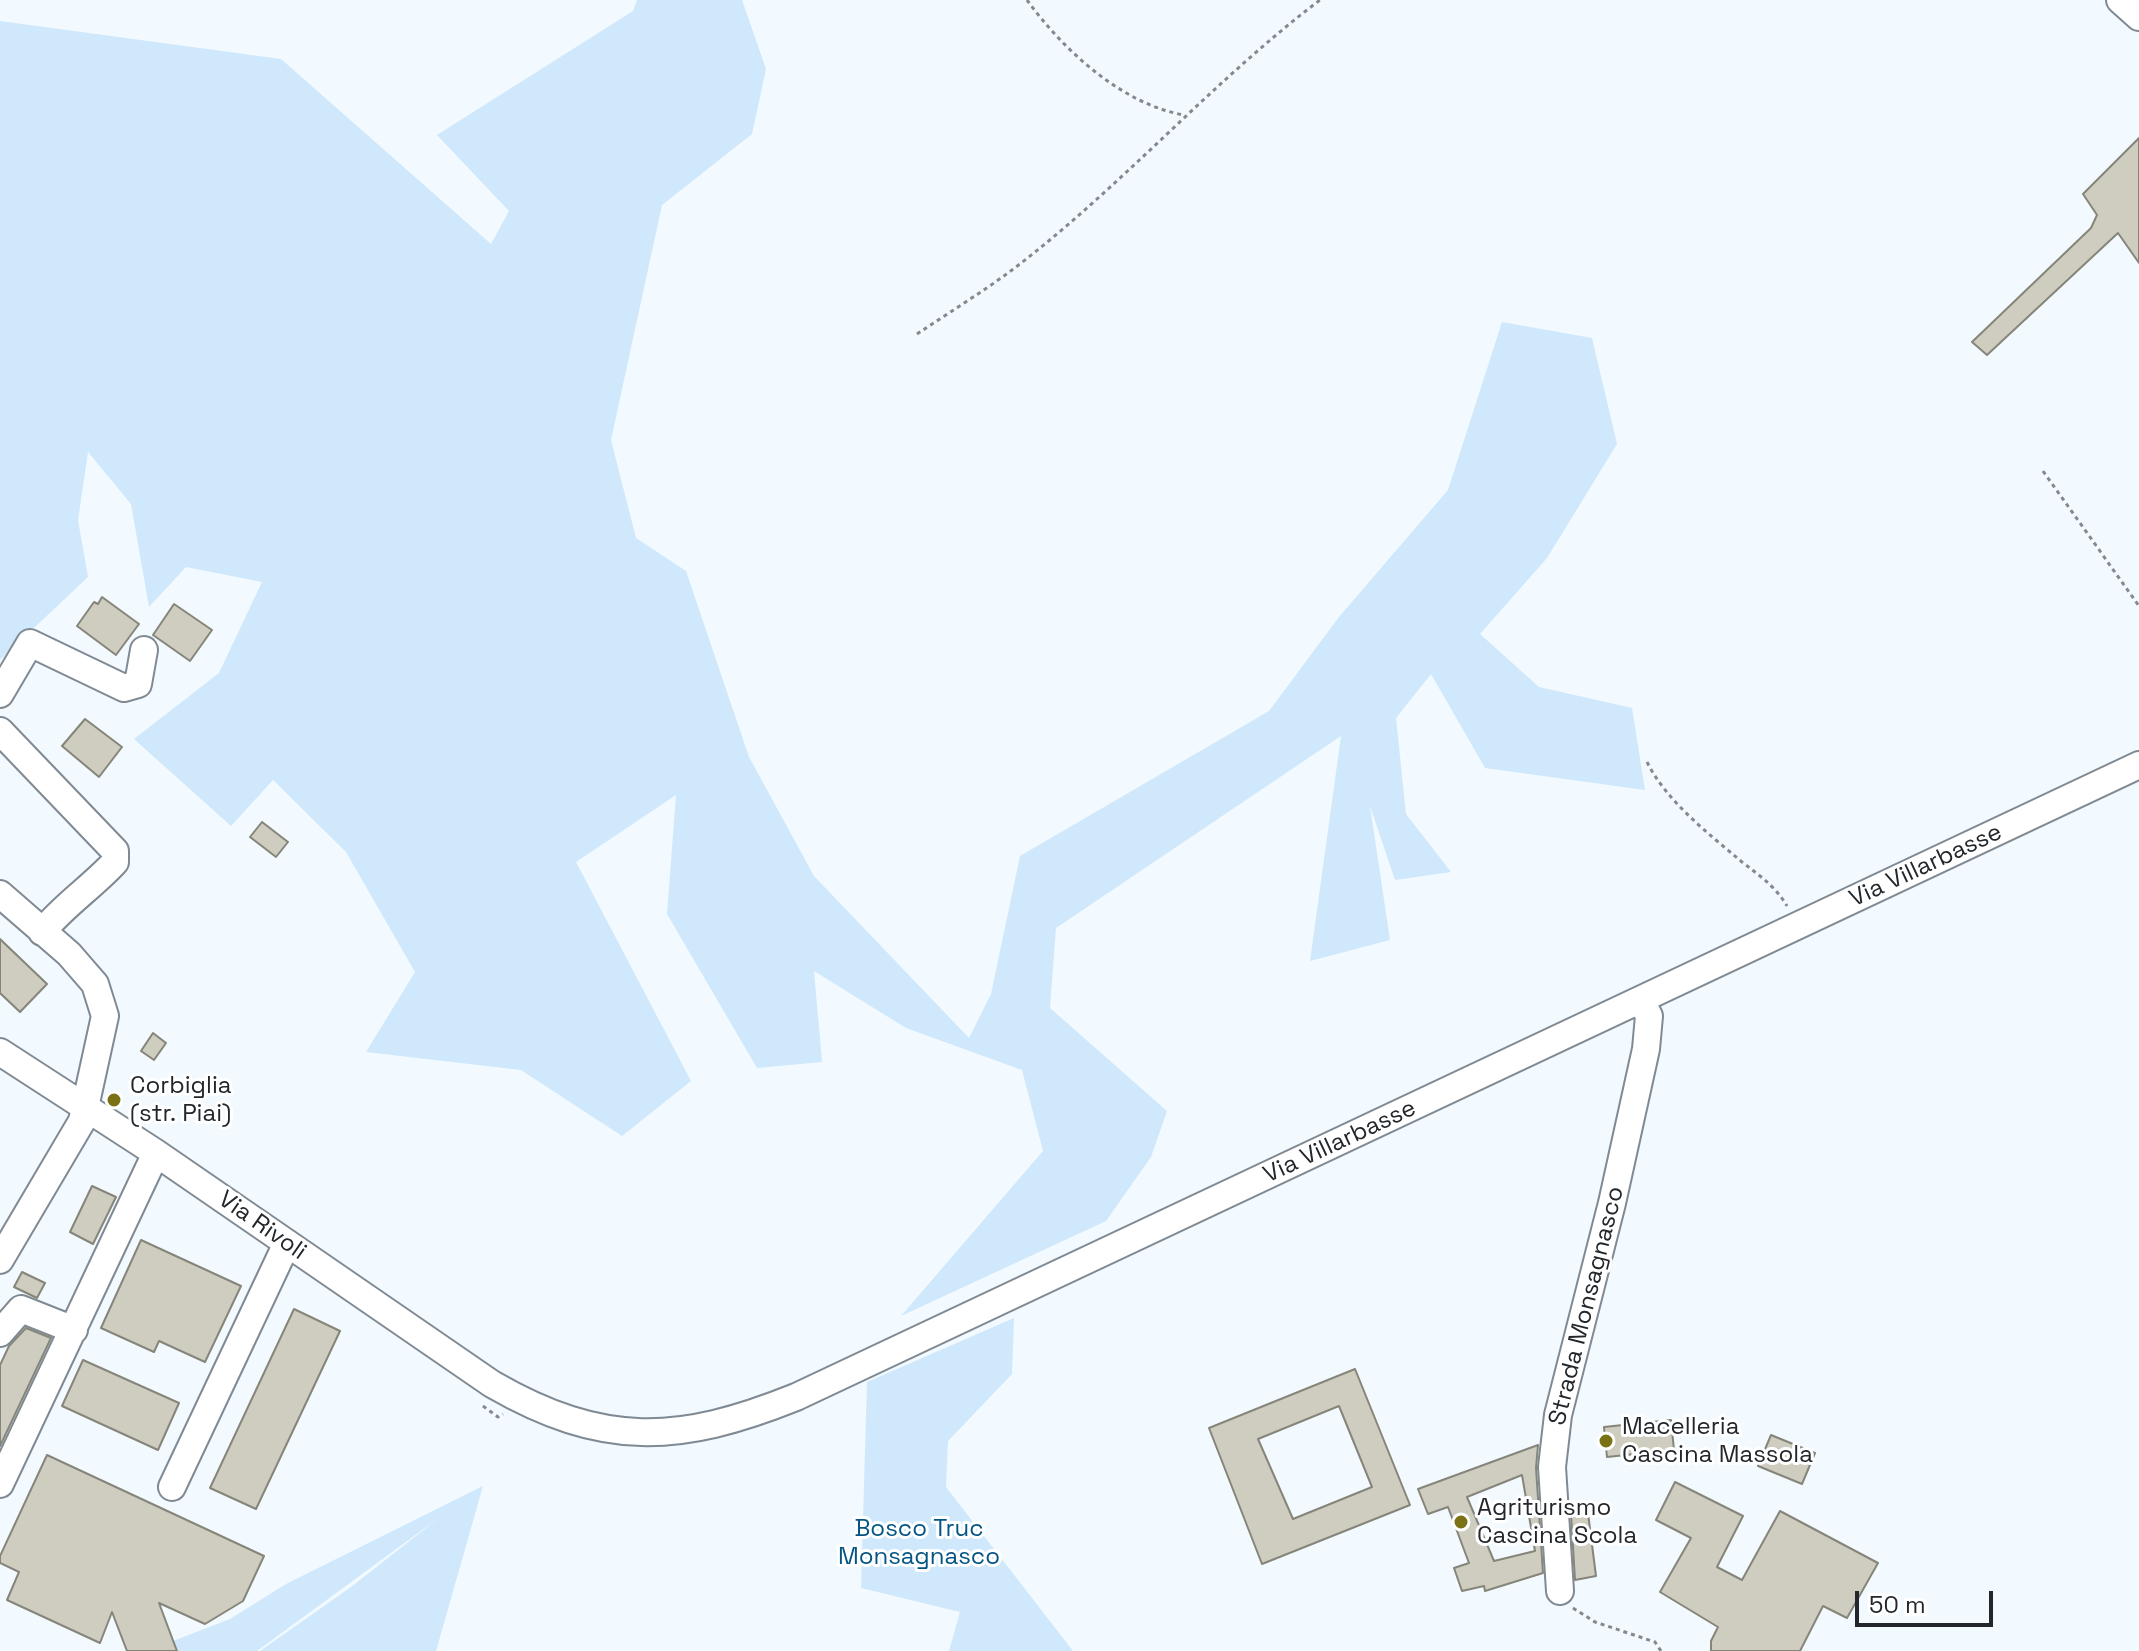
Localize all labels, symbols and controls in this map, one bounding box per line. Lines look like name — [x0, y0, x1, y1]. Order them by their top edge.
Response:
street label: Via Villarbasse — [1845, 818, 2007, 914]
place label: Corbiglia (str. Piai) — [130, 1072, 232, 1128]
marker: Corbiglia (str. Piai) — [105, 1091, 123, 1109]
street label: Via Villarbasse — [1259, 1094, 1421, 1190]
street label: Strada Monsagnasco — [1543, 1184, 1631, 1428]
street label: Via Rivoli — [212, 1185, 312, 1267]
place label: Macelleria Cascina Massola — [1622, 1413, 1813, 1469]
marker: Macelleria Cascina Massola — [1597, 1432, 1615, 1450]
place label: Agriturismo Cascina Scola — [1477, 1494, 1637, 1550]
marker: Agriturismo Cascina Scola — [1452, 1513, 1470, 1531]
park label: Bosco Truc Monsagnasco — [838, 1515, 1000, 1571]
scale bar — [1859, 1575, 1997, 1625]
text: 50 m — [1869, 1589, 1926, 1620]

